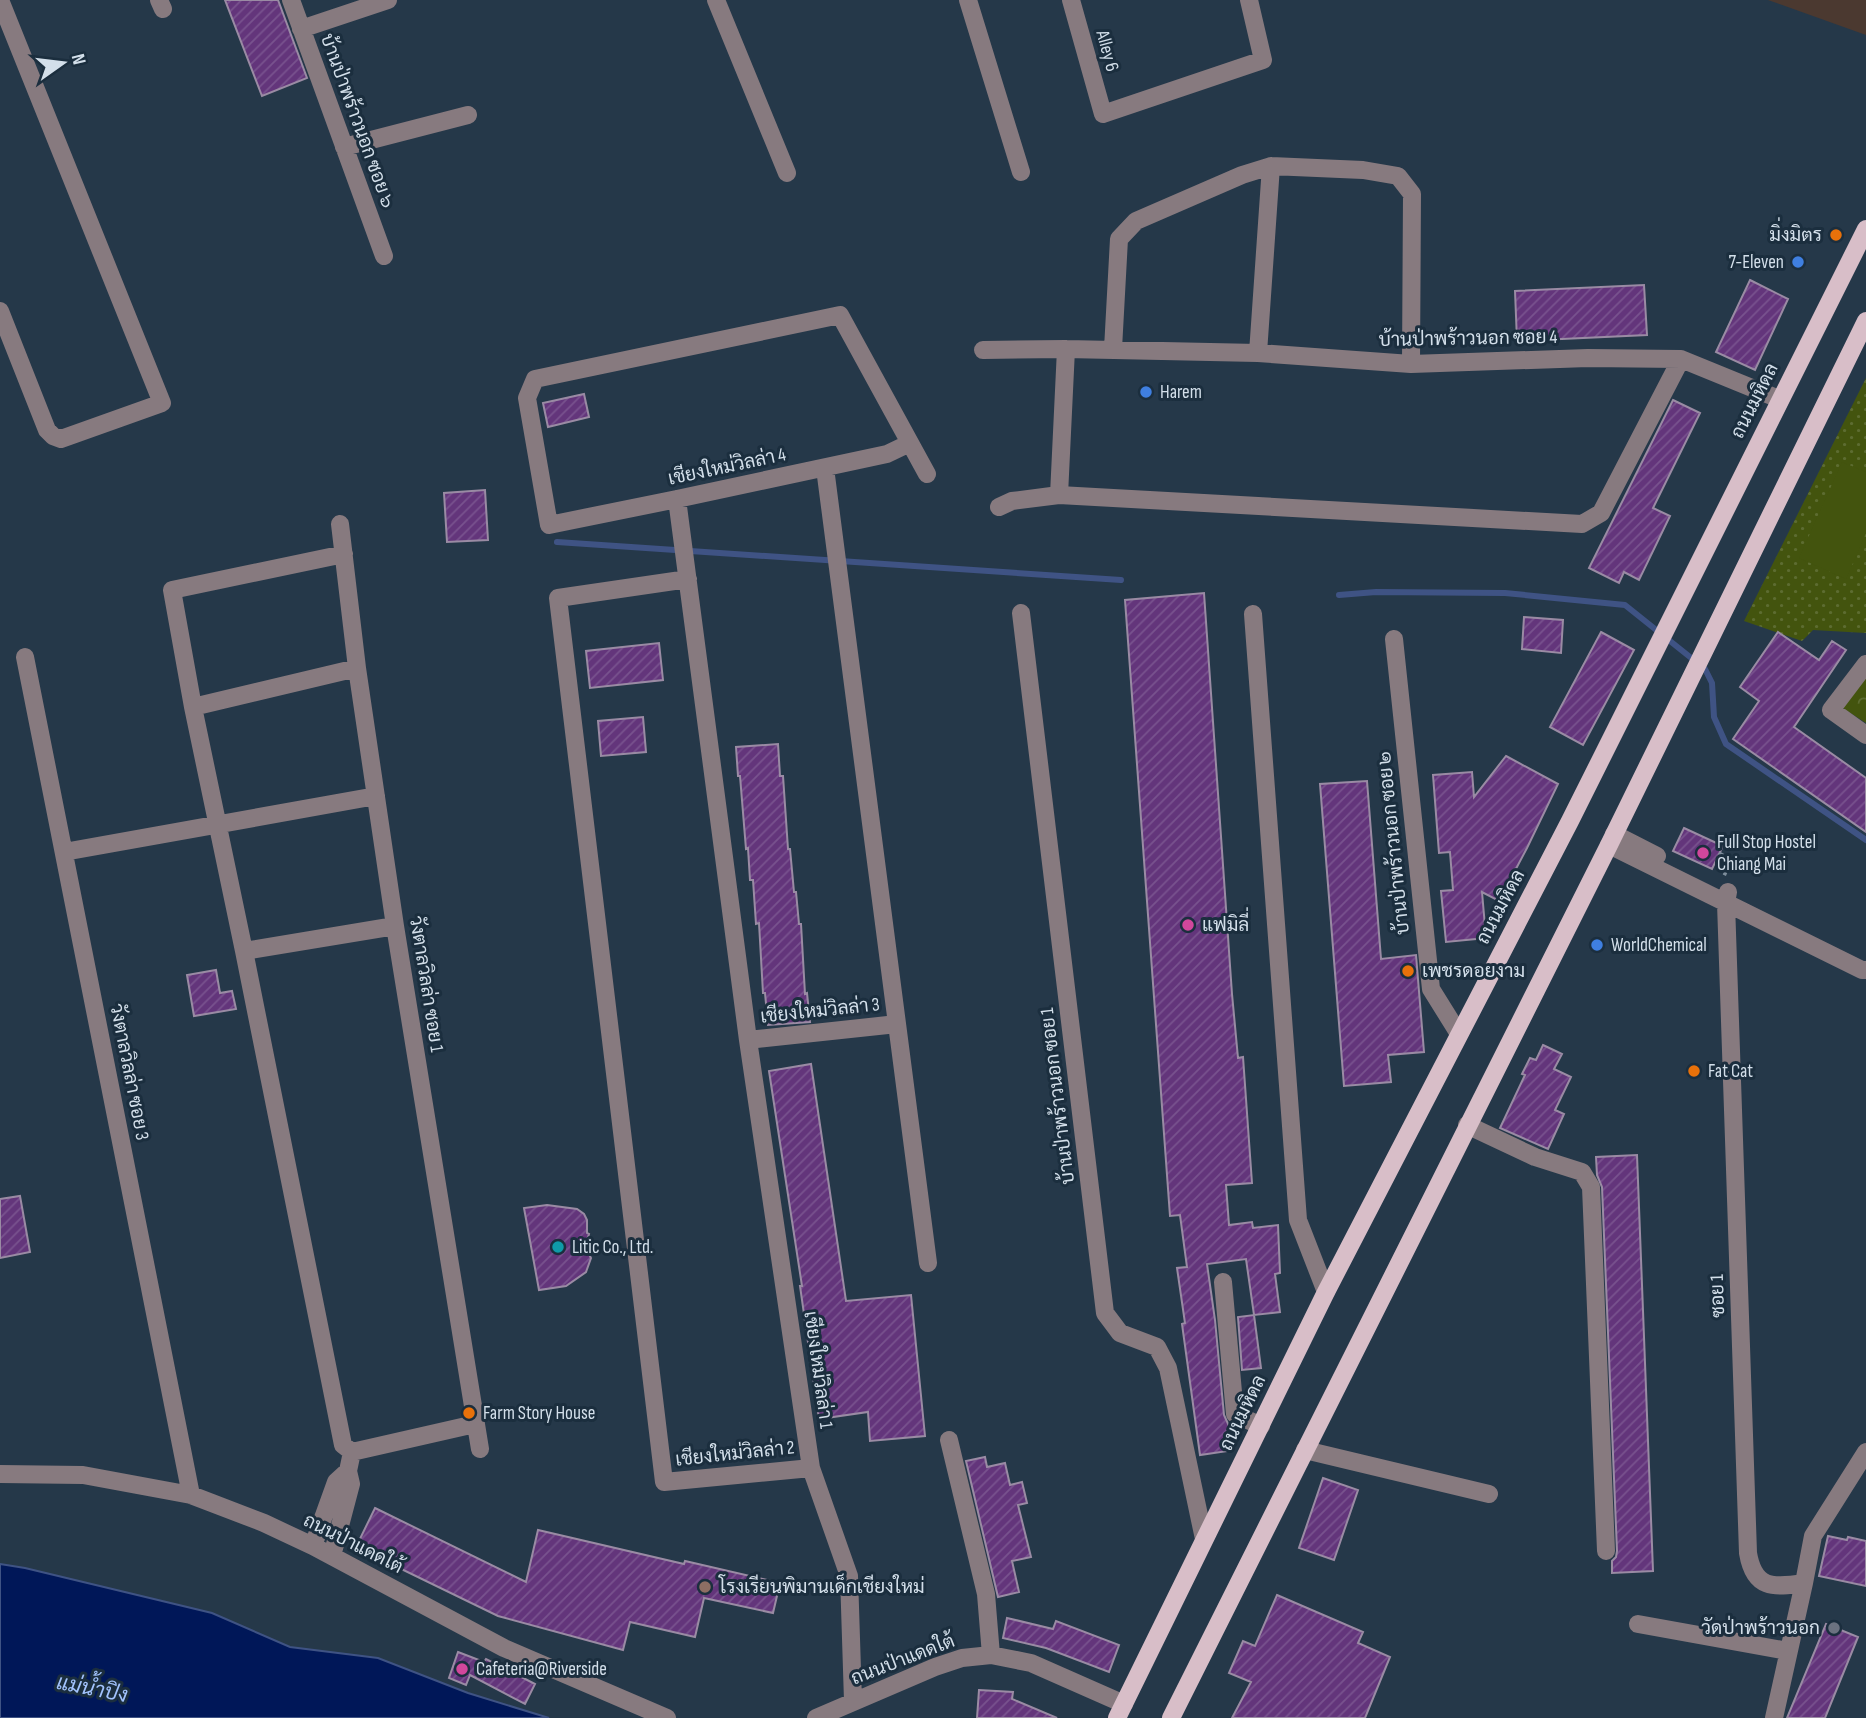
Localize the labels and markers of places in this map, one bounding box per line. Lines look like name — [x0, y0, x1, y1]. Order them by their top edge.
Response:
place label: มิ่งมิตร — [1769, 217, 1822, 247]
marker: มิ่งมิตร — [1828, 227, 1844, 243]
place label: 7-Eleven — [1729, 251, 1784, 274]
marker: 7-Eleven — [1790, 254, 1806, 270]
place label: Harem — [1160, 381, 1202, 404]
marker: Harem — [1138, 384, 1154, 400]
place label: Full Stop Hostel Chiang Mai — [1717, 831, 1816, 876]
marker: Full Stop Hostel Chiang Mai — [1695, 845, 1711, 861]
place label: แฟมิลี่ — [1202, 907, 1249, 937]
marker: แฟมิลี่ — [1180, 917, 1196, 933]
place label: WorldChemical — [1611, 934, 1707, 957]
marker: WorldChemical — [1589, 937, 1605, 953]
place label: เพชรดอยงาม — [1422, 960, 1525, 983]
marker: เพชรดอยงาม — [1400, 963, 1416, 979]
place label: Fat Cat — [1708, 1060, 1753, 1083]
marker: Fat Cat — [1686, 1063, 1702, 1079]
place label: Litic Co., Ltd. — [572, 1236, 653, 1259]
marker: Litic Co., Ltd. — [550, 1239, 566, 1255]
place label: Farm Story House — [483, 1402, 595, 1425]
marker: Farm Story House — [461, 1405, 477, 1421]
place label: โรงเรียนพิมานเด็กเชียงใหม่ — [718, 1573, 925, 1599]
marker: โรงเรียนพิมานเด็กเชียงใหม่ — [697, 1579, 713, 1595]
place label: วัดป่าพร้าวนอก — [1701, 1615, 1820, 1640]
marker: วัดป่าพร้าวนอก — [1826, 1620, 1842, 1636]
place label: Cafeteria@Riverside — [476, 1658, 607, 1681]
marker: Cafeteria@Riverside — [454, 1661, 470, 1677]

